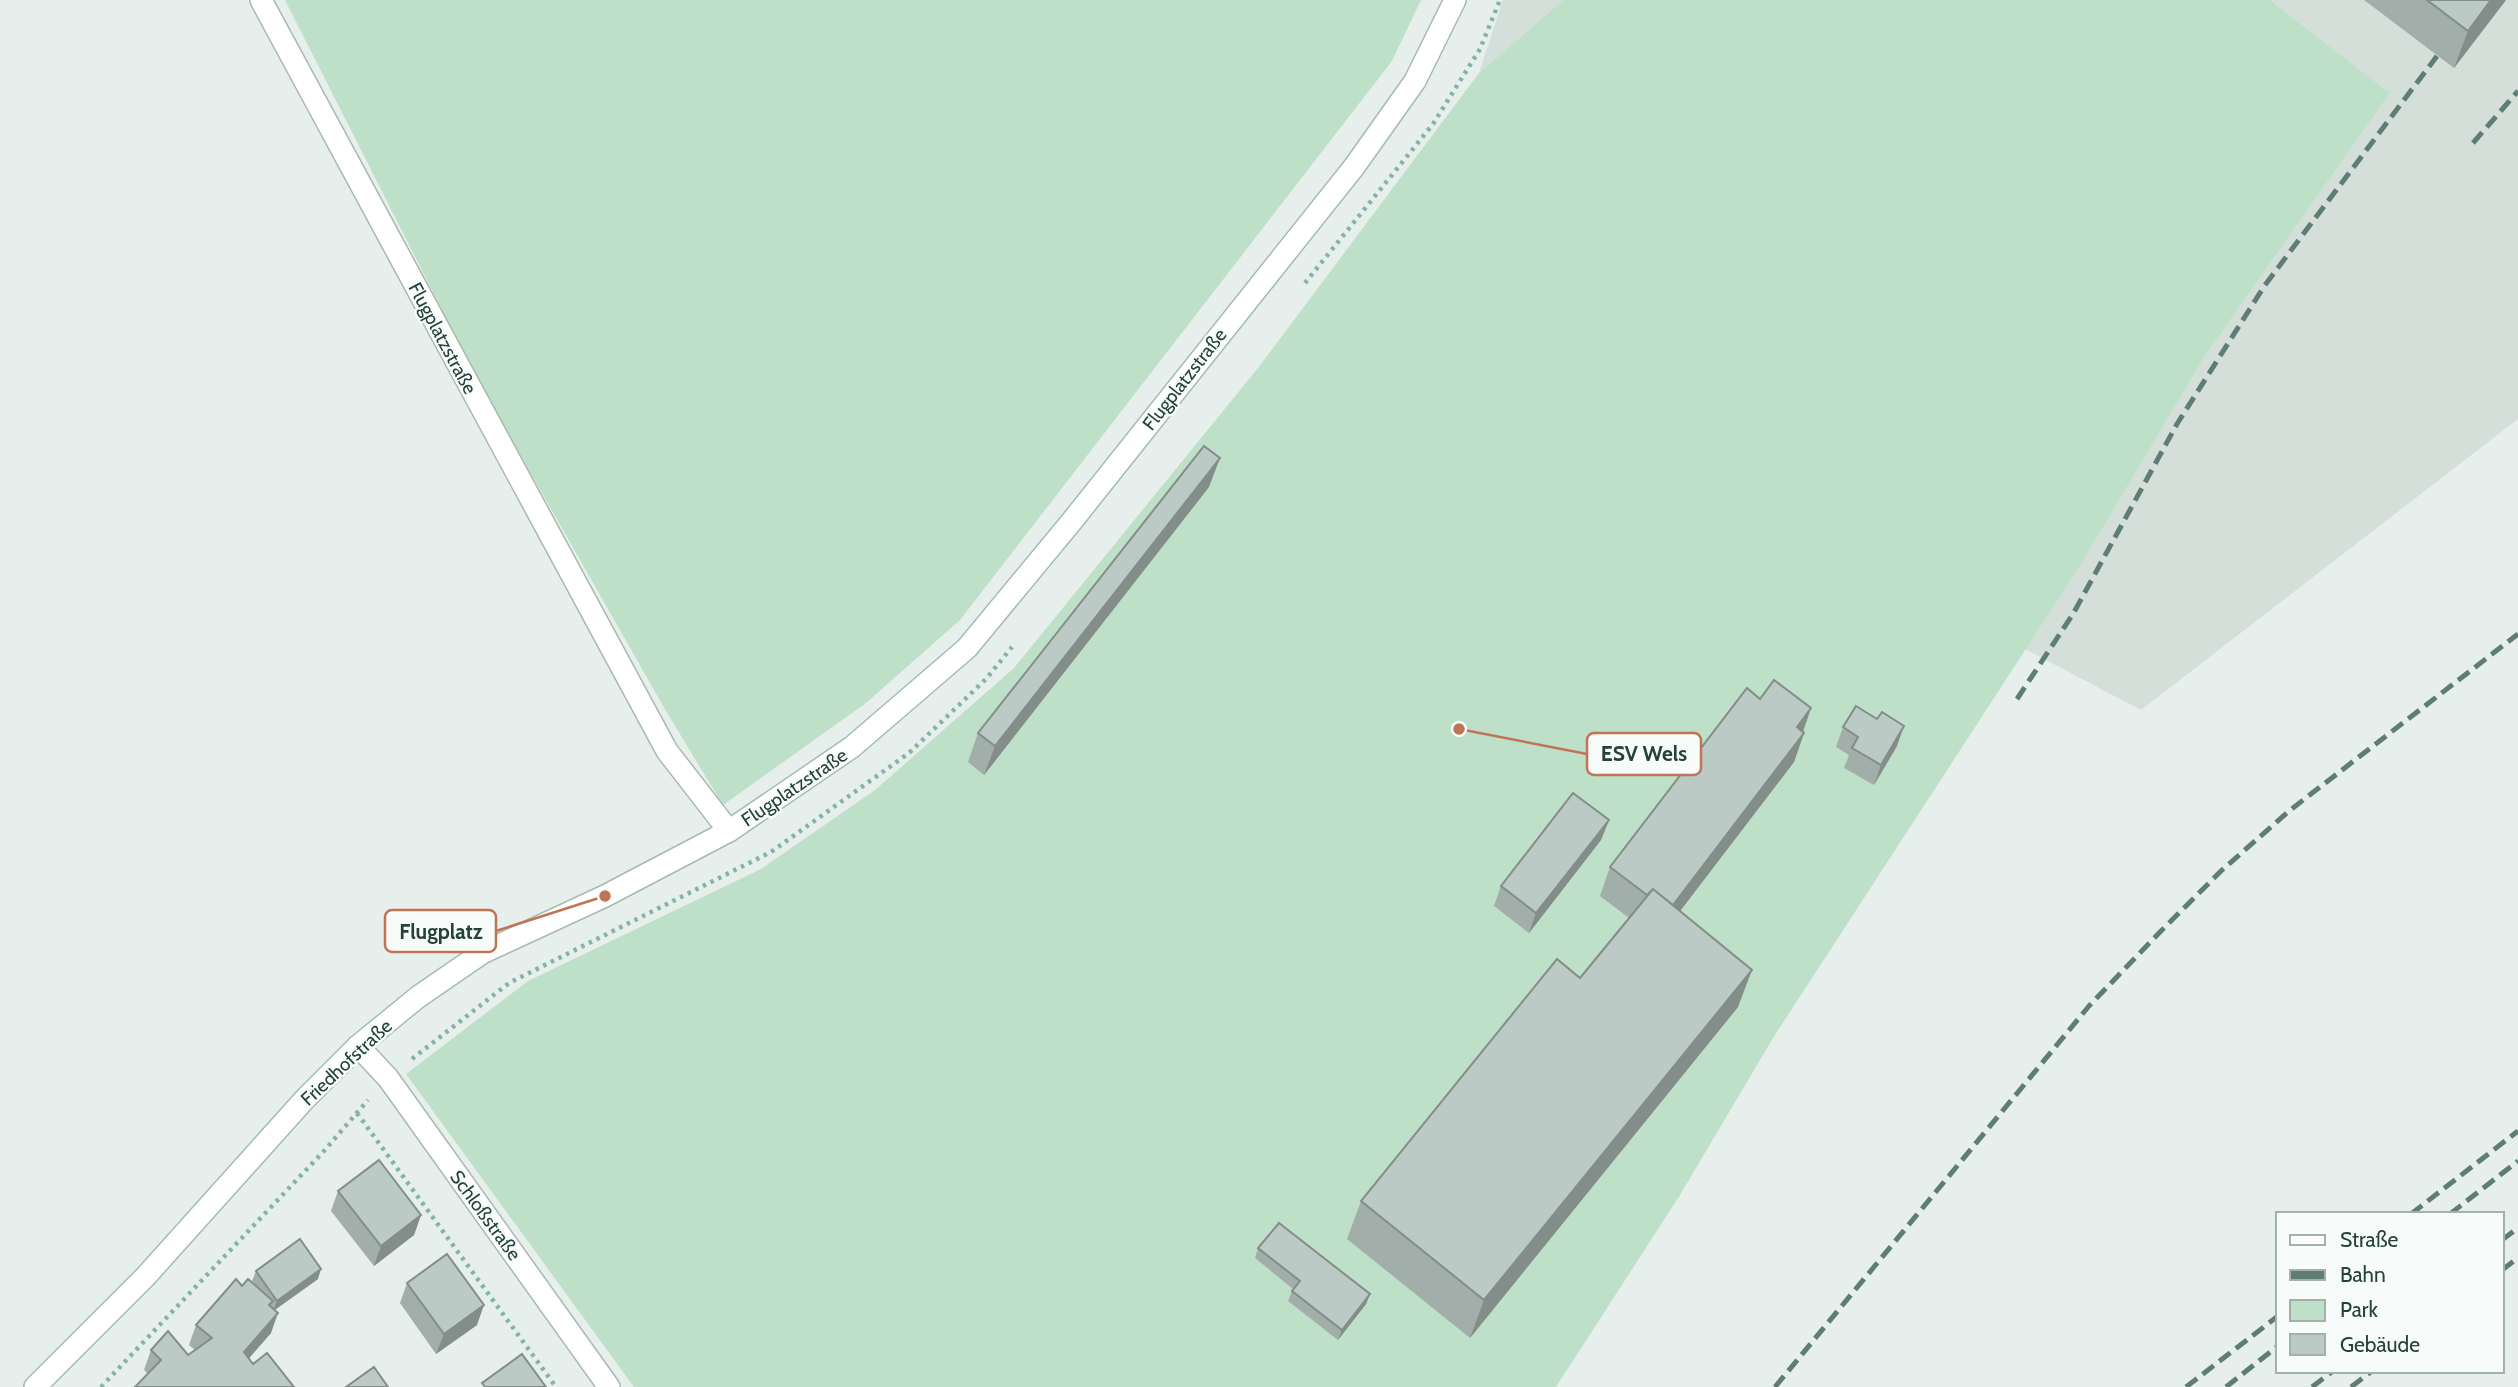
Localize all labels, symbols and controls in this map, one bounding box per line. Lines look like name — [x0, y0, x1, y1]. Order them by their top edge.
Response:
street label: Flugplatzstraße — [404, 279, 482, 398]
street label: Flugplatzstraße — [1137, 324, 1231, 435]
callout: ESV Wels — [1587, 733, 1701, 775]
text: ESV Wels — [1601, 741, 1687, 766]
street label: Flugplatzstraße — [737, 743, 852, 831]
callout: Flugplatz — [385, 910, 496, 952]
text: Flugplatz — [399, 919, 483, 944]
street label: Friedhofstraße — [296, 1014, 397, 1110]
street label: Schloßstraße — [445, 1166, 526, 1265]
legend — [2276, 1212, 2504, 1373]
text: Straße — [2340, 1227, 2399, 1252]
text: Bahn — [2340, 1262, 2386, 1287]
text: Park — [2340, 1297, 2378, 1322]
text: Gebäude — [2340, 1332, 2420, 1357]

